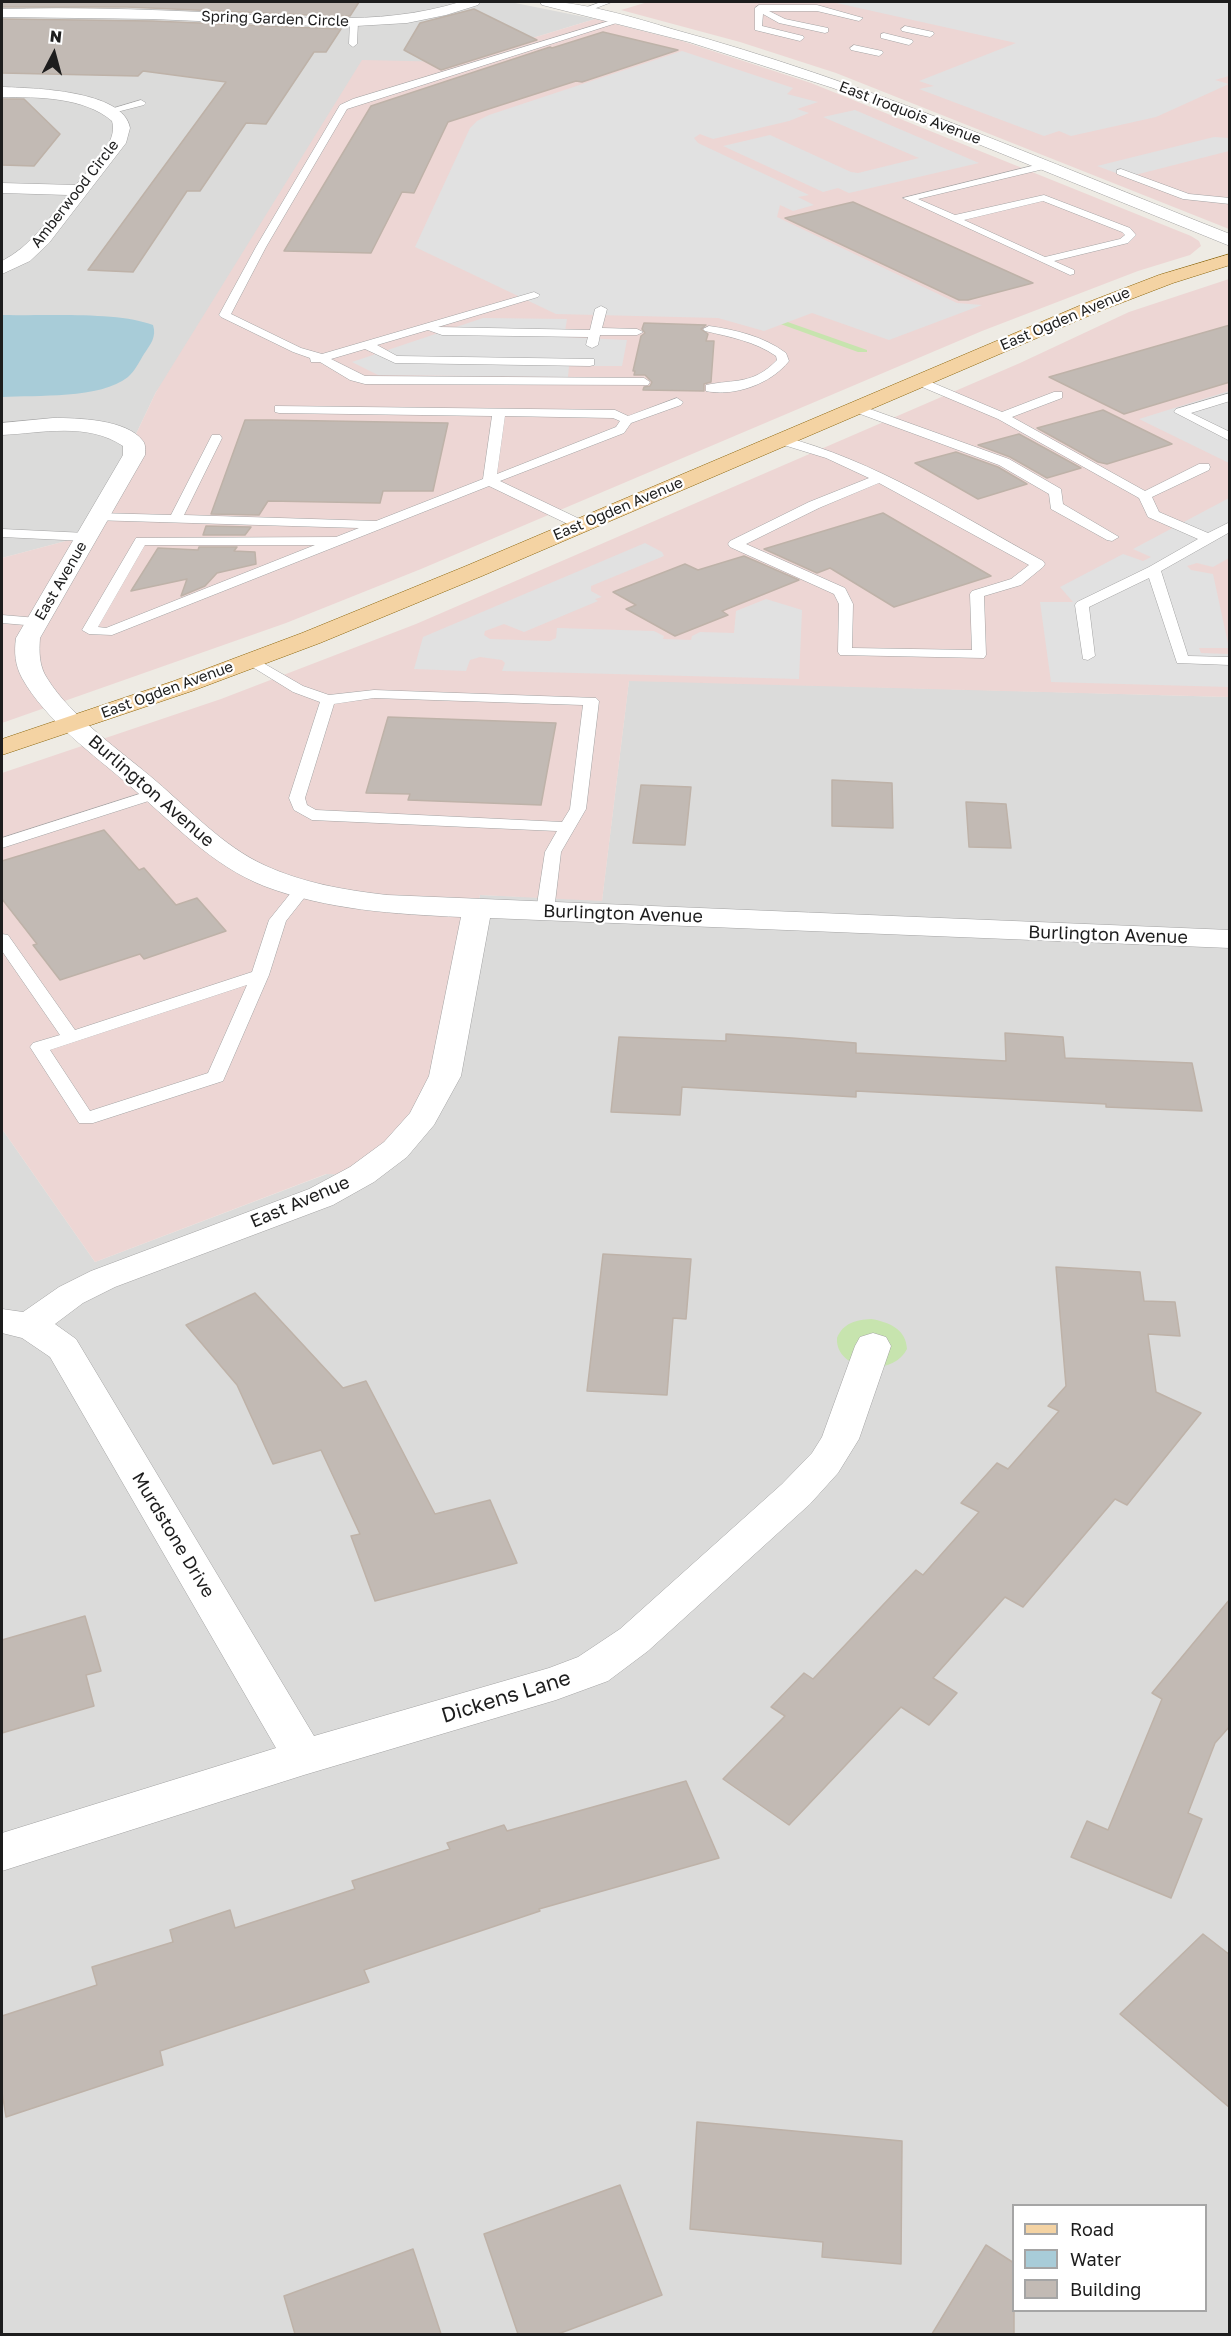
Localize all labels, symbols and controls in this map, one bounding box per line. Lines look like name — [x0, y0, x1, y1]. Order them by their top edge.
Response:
street label: Spring Garden Circle — [201, 7, 349, 31]
north arrow — [24, 24, 84, 84]
text: N — [49, 26, 63, 47]
street label: East Iroquois Avenue — [836, 78, 984, 148]
street label: Amberwood Circle — [27, 137, 123, 251]
street label: East Ogden Avenue — [997, 283, 1133, 355]
street label: East Ogden Avenue — [550, 473, 686, 545]
street label: East Avenue — [31, 538, 91, 624]
street label: East Ogden Avenue — [98, 658, 236, 722]
street label: Burlington Avenue — [84, 730, 218, 852]
street label: Burlington Avenue — [543, 900, 703, 928]
street label: Burlington Avenue — [1028, 921, 1188, 949]
street label: East Avenue — [247, 1171, 353, 1233]
street label: Murdstone Drive — [127, 1468, 219, 1602]
street label: Dickens Lane — [438, 1665, 574, 1729]
legend — [1012, 2204, 1207, 2312]
text: Road — [1070, 2218, 1114, 2240]
text: Water — [1070, 2248, 1121, 2270]
text: Building — [1070, 2278, 1141, 2300]

